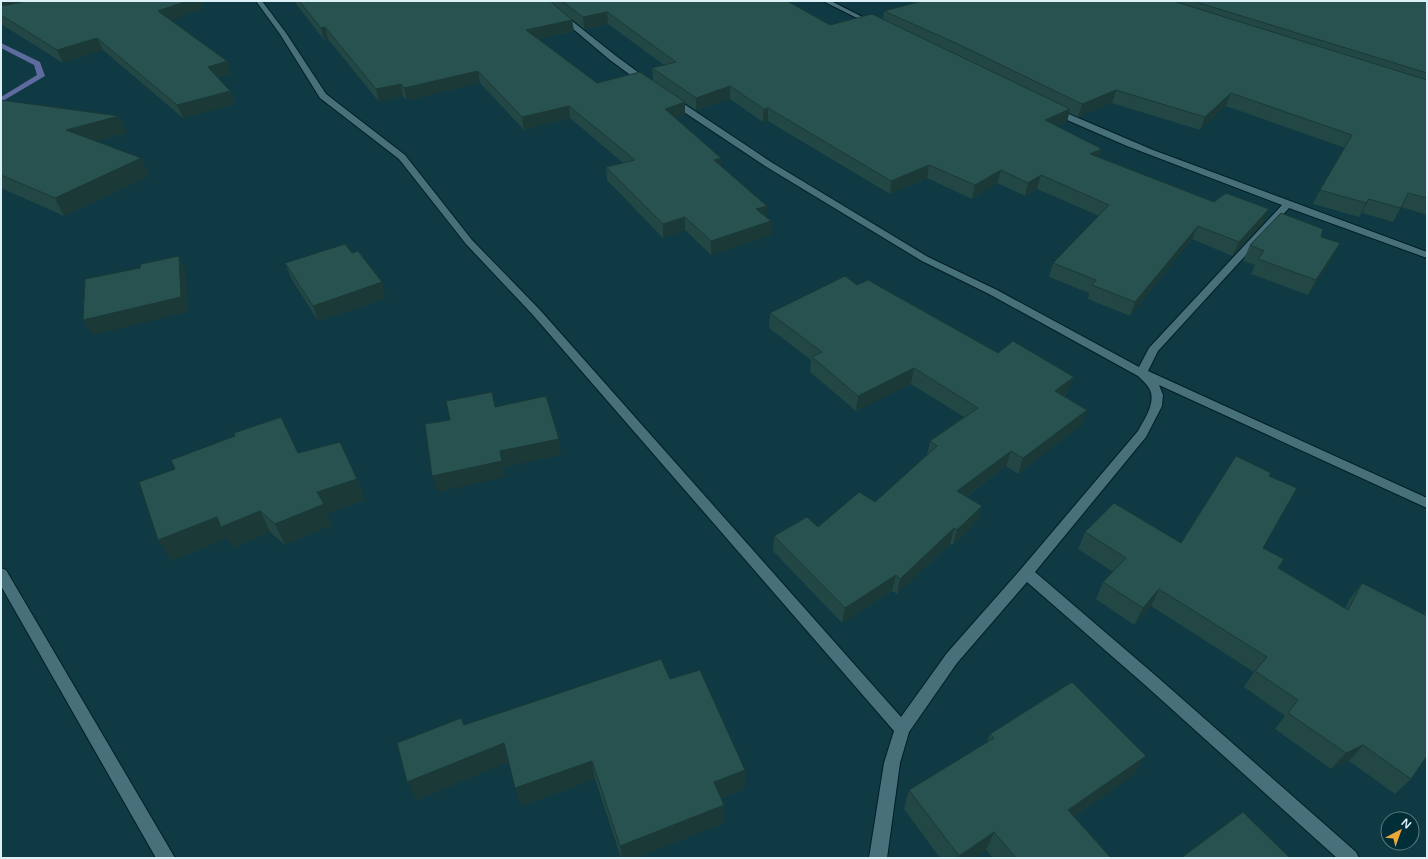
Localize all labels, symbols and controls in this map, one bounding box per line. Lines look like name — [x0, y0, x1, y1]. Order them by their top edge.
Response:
north arrow — [1380, 811, 1420, 851]
text: N — [1399, 816, 1414, 832]

